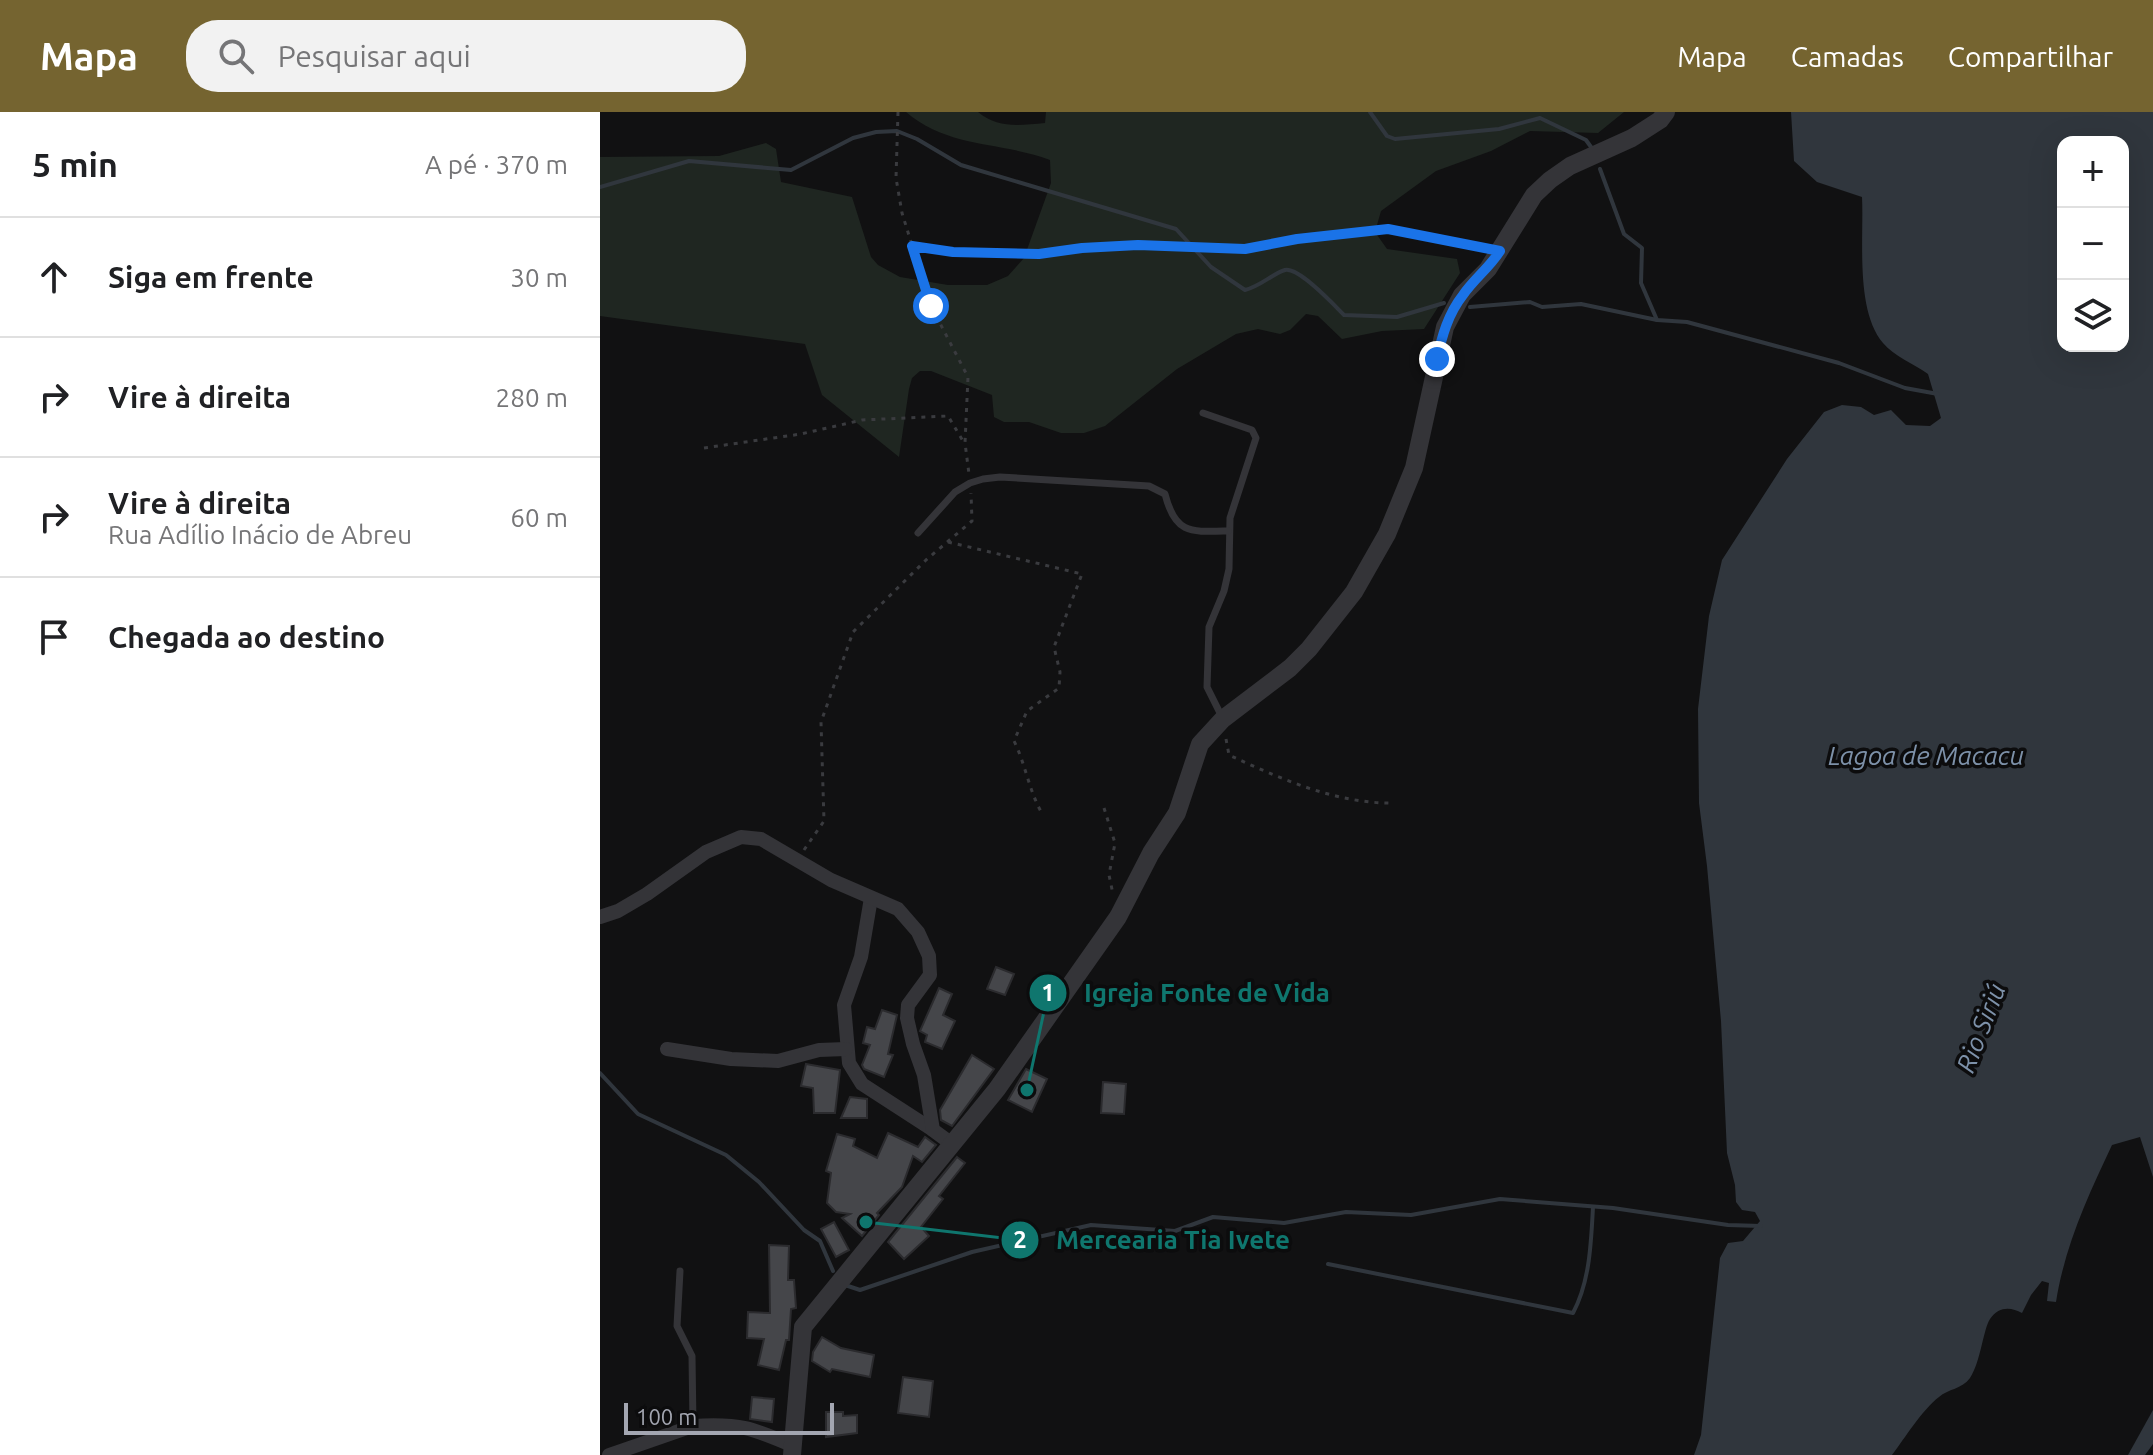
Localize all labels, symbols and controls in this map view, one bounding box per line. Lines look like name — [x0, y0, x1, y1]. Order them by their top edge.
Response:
search box — [186, 20, 746, 92]
icon: search — [214, 34, 258, 78]
text: Mapa — [40, 35, 138, 77]
text: Pesquisar aqui — [278, 39, 471, 73]
text: Mapa — [1677, 41, 1747, 72]
text: Camadas — [1791, 41, 1904, 72]
text: Compartilhar — [1948, 41, 2113, 72]
map controls — [2057, 136, 2129, 352]
button: + — [2057, 136, 2129, 208]
text: 5 min — [32, 145, 118, 183]
text: A pé · 370 m — [425, 150, 568, 179]
button: − — [2057, 208, 2129, 280]
icon: ahead — [32, 255, 76, 299]
text: Siga em frente — [108, 260, 314, 294]
text: 30 m — [510, 263, 568, 292]
button: layers — [2057, 280, 2129, 352]
route start — [913, 288, 949, 324]
route end — [1419, 341, 1455, 377]
icon: right — [32, 375, 76, 419]
text: Vire à direita — [108, 380, 291, 414]
text: 280 m — [496, 383, 568, 412]
text: Vire à direita — [108, 486, 291, 520]
icon: right — [32, 495, 76, 539]
text: 60 m — [510, 503, 568, 532]
text: Rua Adílio Inácio de Abreu — [108, 520, 412, 549]
icon: arrive — [32, 615, 76, 659]
text: Chegada ao destino — [108, 620, 385, 654]
water label: Lagoa de Macacu — [1828, 741, 2024, 770]
callout: Igreja Fonte de Vida — [1028, 968, 1346, 1018]
text: Igreja Fonte de Vida — [1084, 978, 1330, 1007]
text: 1 — [1041, 979, 1055, 1006]
water label: Rio Siriú — [1950, 979, 2011, 1076]
callout: Mercearia Tia Ivete — [1000, 1215, 1306, 1265]
text: Mercearia Tia Ivete — [1056, 1225, 1290, 1254]
text: 2 — [1013, 1226, 1027, 1253]
scale bar — [624, 1399, 834, 1435]
text: 100 m — [636, 1404, 697, 1429]

